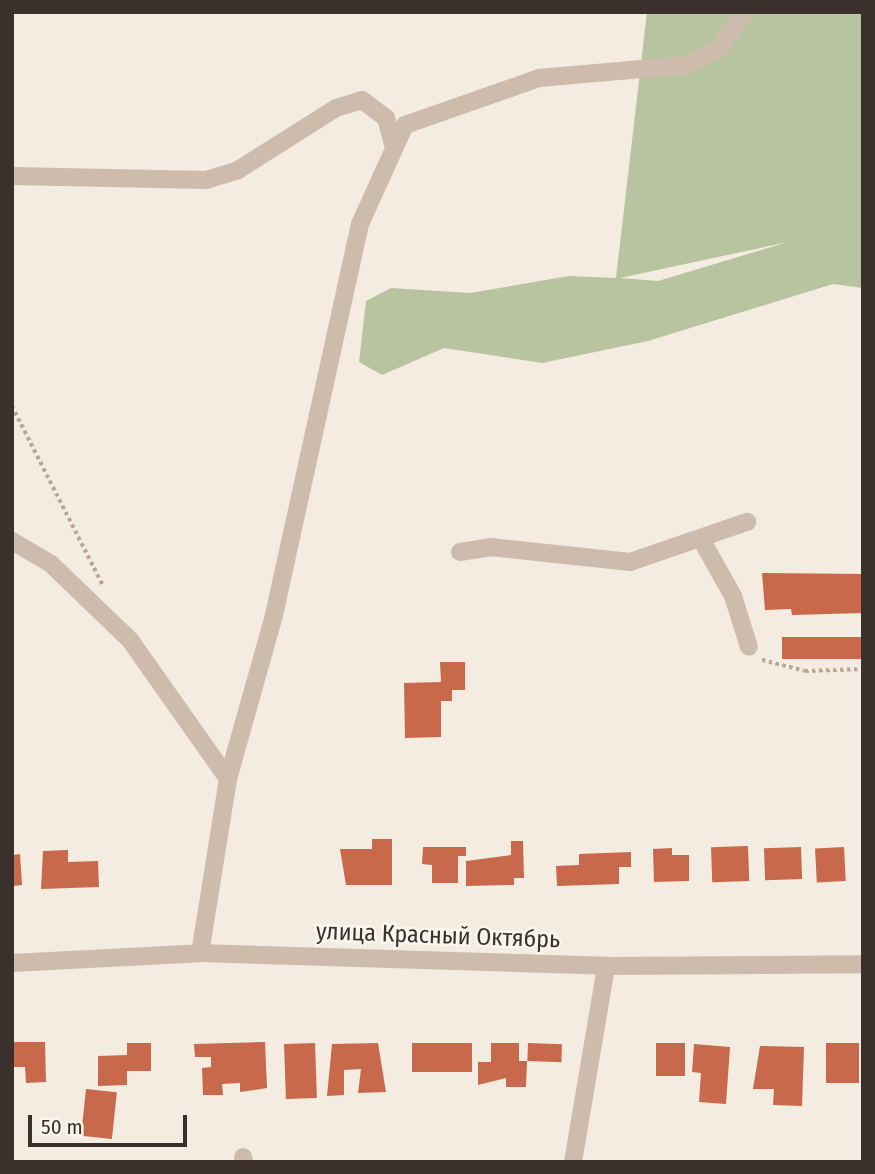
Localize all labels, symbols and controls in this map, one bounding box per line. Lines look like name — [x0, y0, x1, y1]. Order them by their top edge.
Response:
street label: улица Красный Октябрь — [315, 917, 561, 955]
scale bar — [32, 1100, 191, 1144]
text: 50 m — [41, 1114, 83, 1140]

